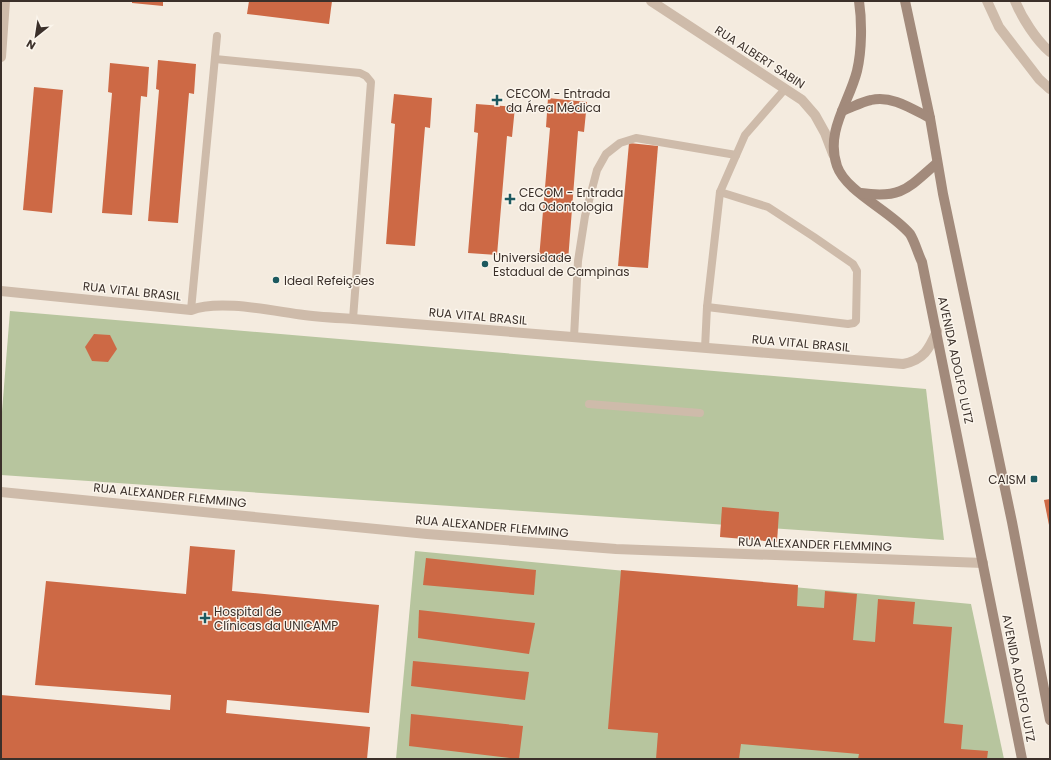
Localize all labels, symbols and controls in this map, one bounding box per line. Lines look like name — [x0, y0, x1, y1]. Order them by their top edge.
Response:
north arrow — [16, 16, 56, 56]
street label: RUA ALBERT SABIN — [712, 21, 808, 93]
text: N — [23, 36, 39, 54]
place label: CECOM - Entrada da Área Médica — [506, 85, 611, 116]
marker: CECOM - Entrada da Área Médica — [491, 94, 503, 106]
place label: CECOM - Entrada da Odontologia — [519, 184, 624, 215]
marker: CECOM - Entrada da Odontologia — [504, 193, 516, 205]
place label: Universidade Estadual de Campinas — [493, 249, 630, 280]
marker: Universidade Estadual de Campinas — [480, 259, 490, 269]
place label: Ideal Refeições — [284, 272, 375, 289]
marker: Ideal Refeições — [271, 275, 281, 285]
street label: RUA VITAL BRASIL — [82, 277, 182, 305]
street label: AVENIDA ADOLFO LUTZ — [934, 295, 978, 425]
street label: RUA VITAL BRASIL — [428, 303, 528, 329]
street label: RUA VITAL BRASIL — [751, 330, 851, 356]
place label: CAISM — [988, 471, 1026, 488]
marker: CAISM — [1029, 474, 1039, 484]
street label: RUA ALEXANDER FLEMMING — [93, 478, 247, 512]
street label: RUA ALEXANDER FLEMMING — [415, 511, 569, 541]
street label: RUA ALEXANDER FLEMMING — [738, 533, 892, 555]
place label: Hospital de Clínicas da UNICAMP — [214, 603, 338, 634]
marker: Hospital de Clínicas da UNICAMP — [199, 612, 211, 624]
street label: AVENIDA ADOLFO LUTZ — [998, 613, 1040, 743]

